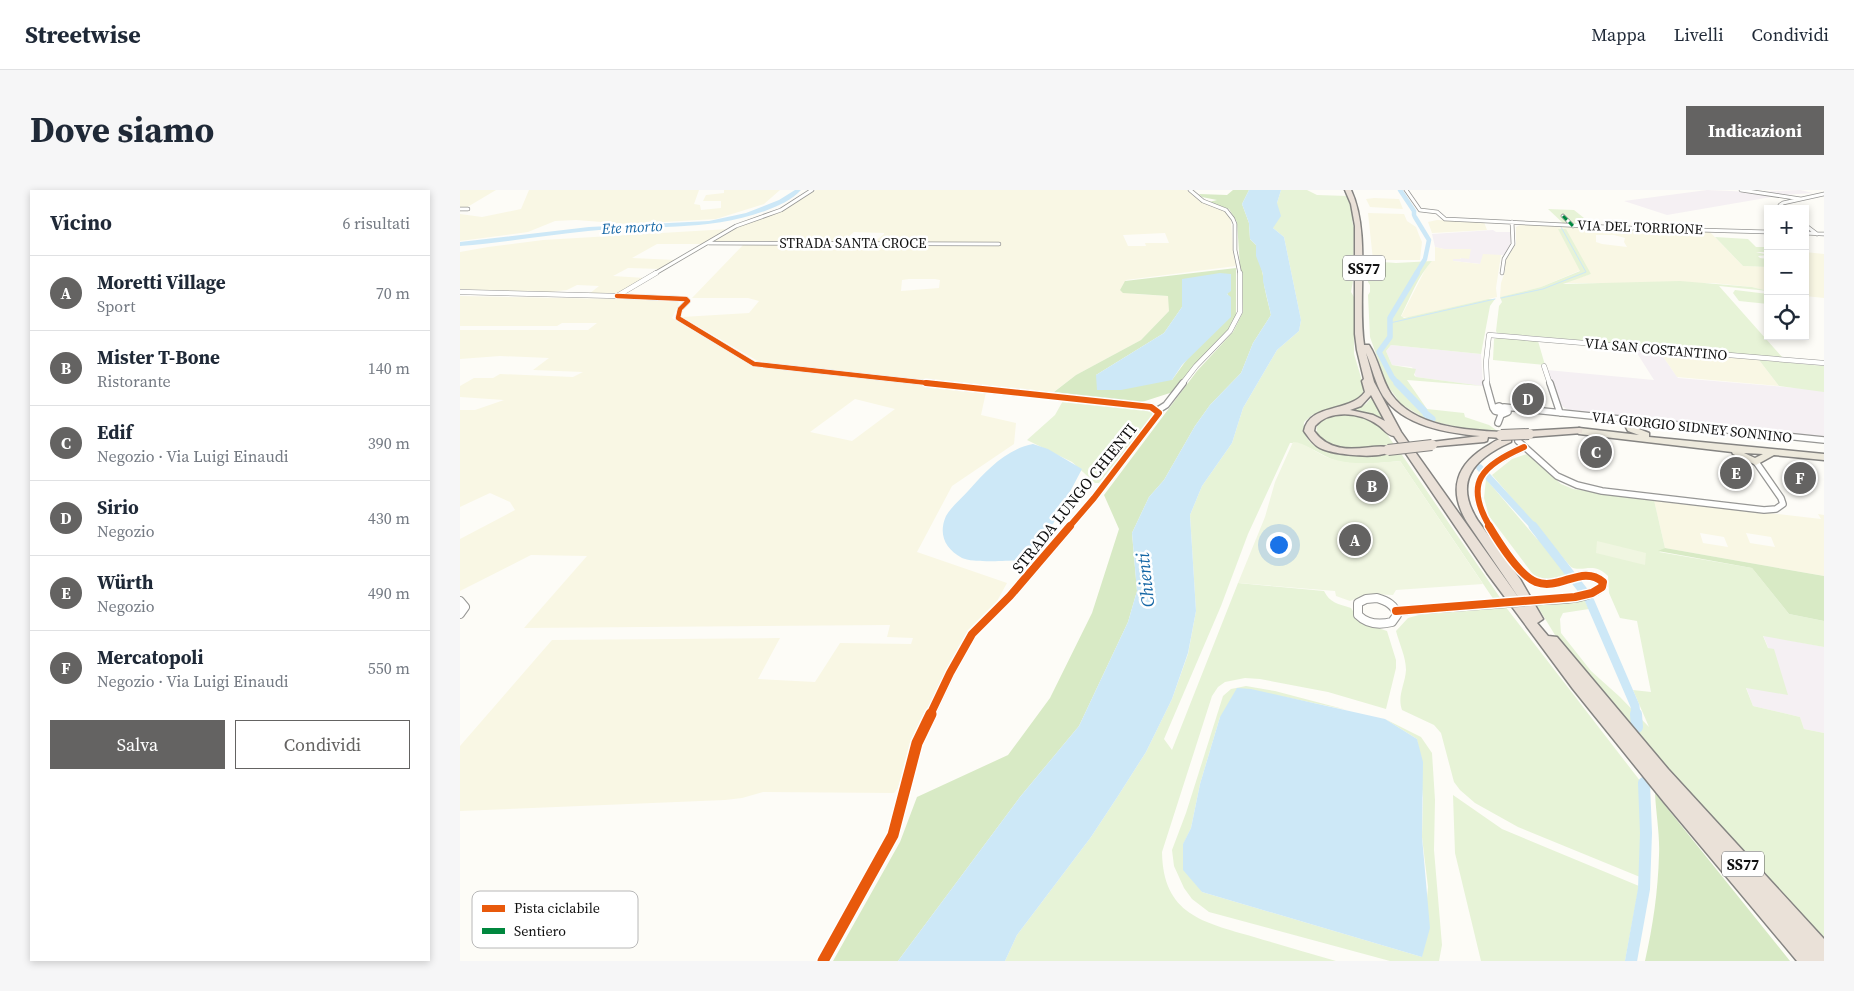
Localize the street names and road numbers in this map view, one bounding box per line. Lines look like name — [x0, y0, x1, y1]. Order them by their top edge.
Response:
street label: VIA DEL TORRIONE — [1577, 215, 1703, 239]
street label: STRADA SANTA CROCE — [780, 233, 926, 253]
road number: SS77 — [1343, 256, 1385, 280]
street label: VIA SAN COSTANTINO — [1584, 333, 1728, 365]
street label: VIA GIORGIO SIDNEY SONNINO — [1591, 407, 1793, 447]
street label: STRADA LUNGO CHIENTI — [1007, 418, 1141, 578]
road number: SS77 — [1722, 852, 1764, 876]

